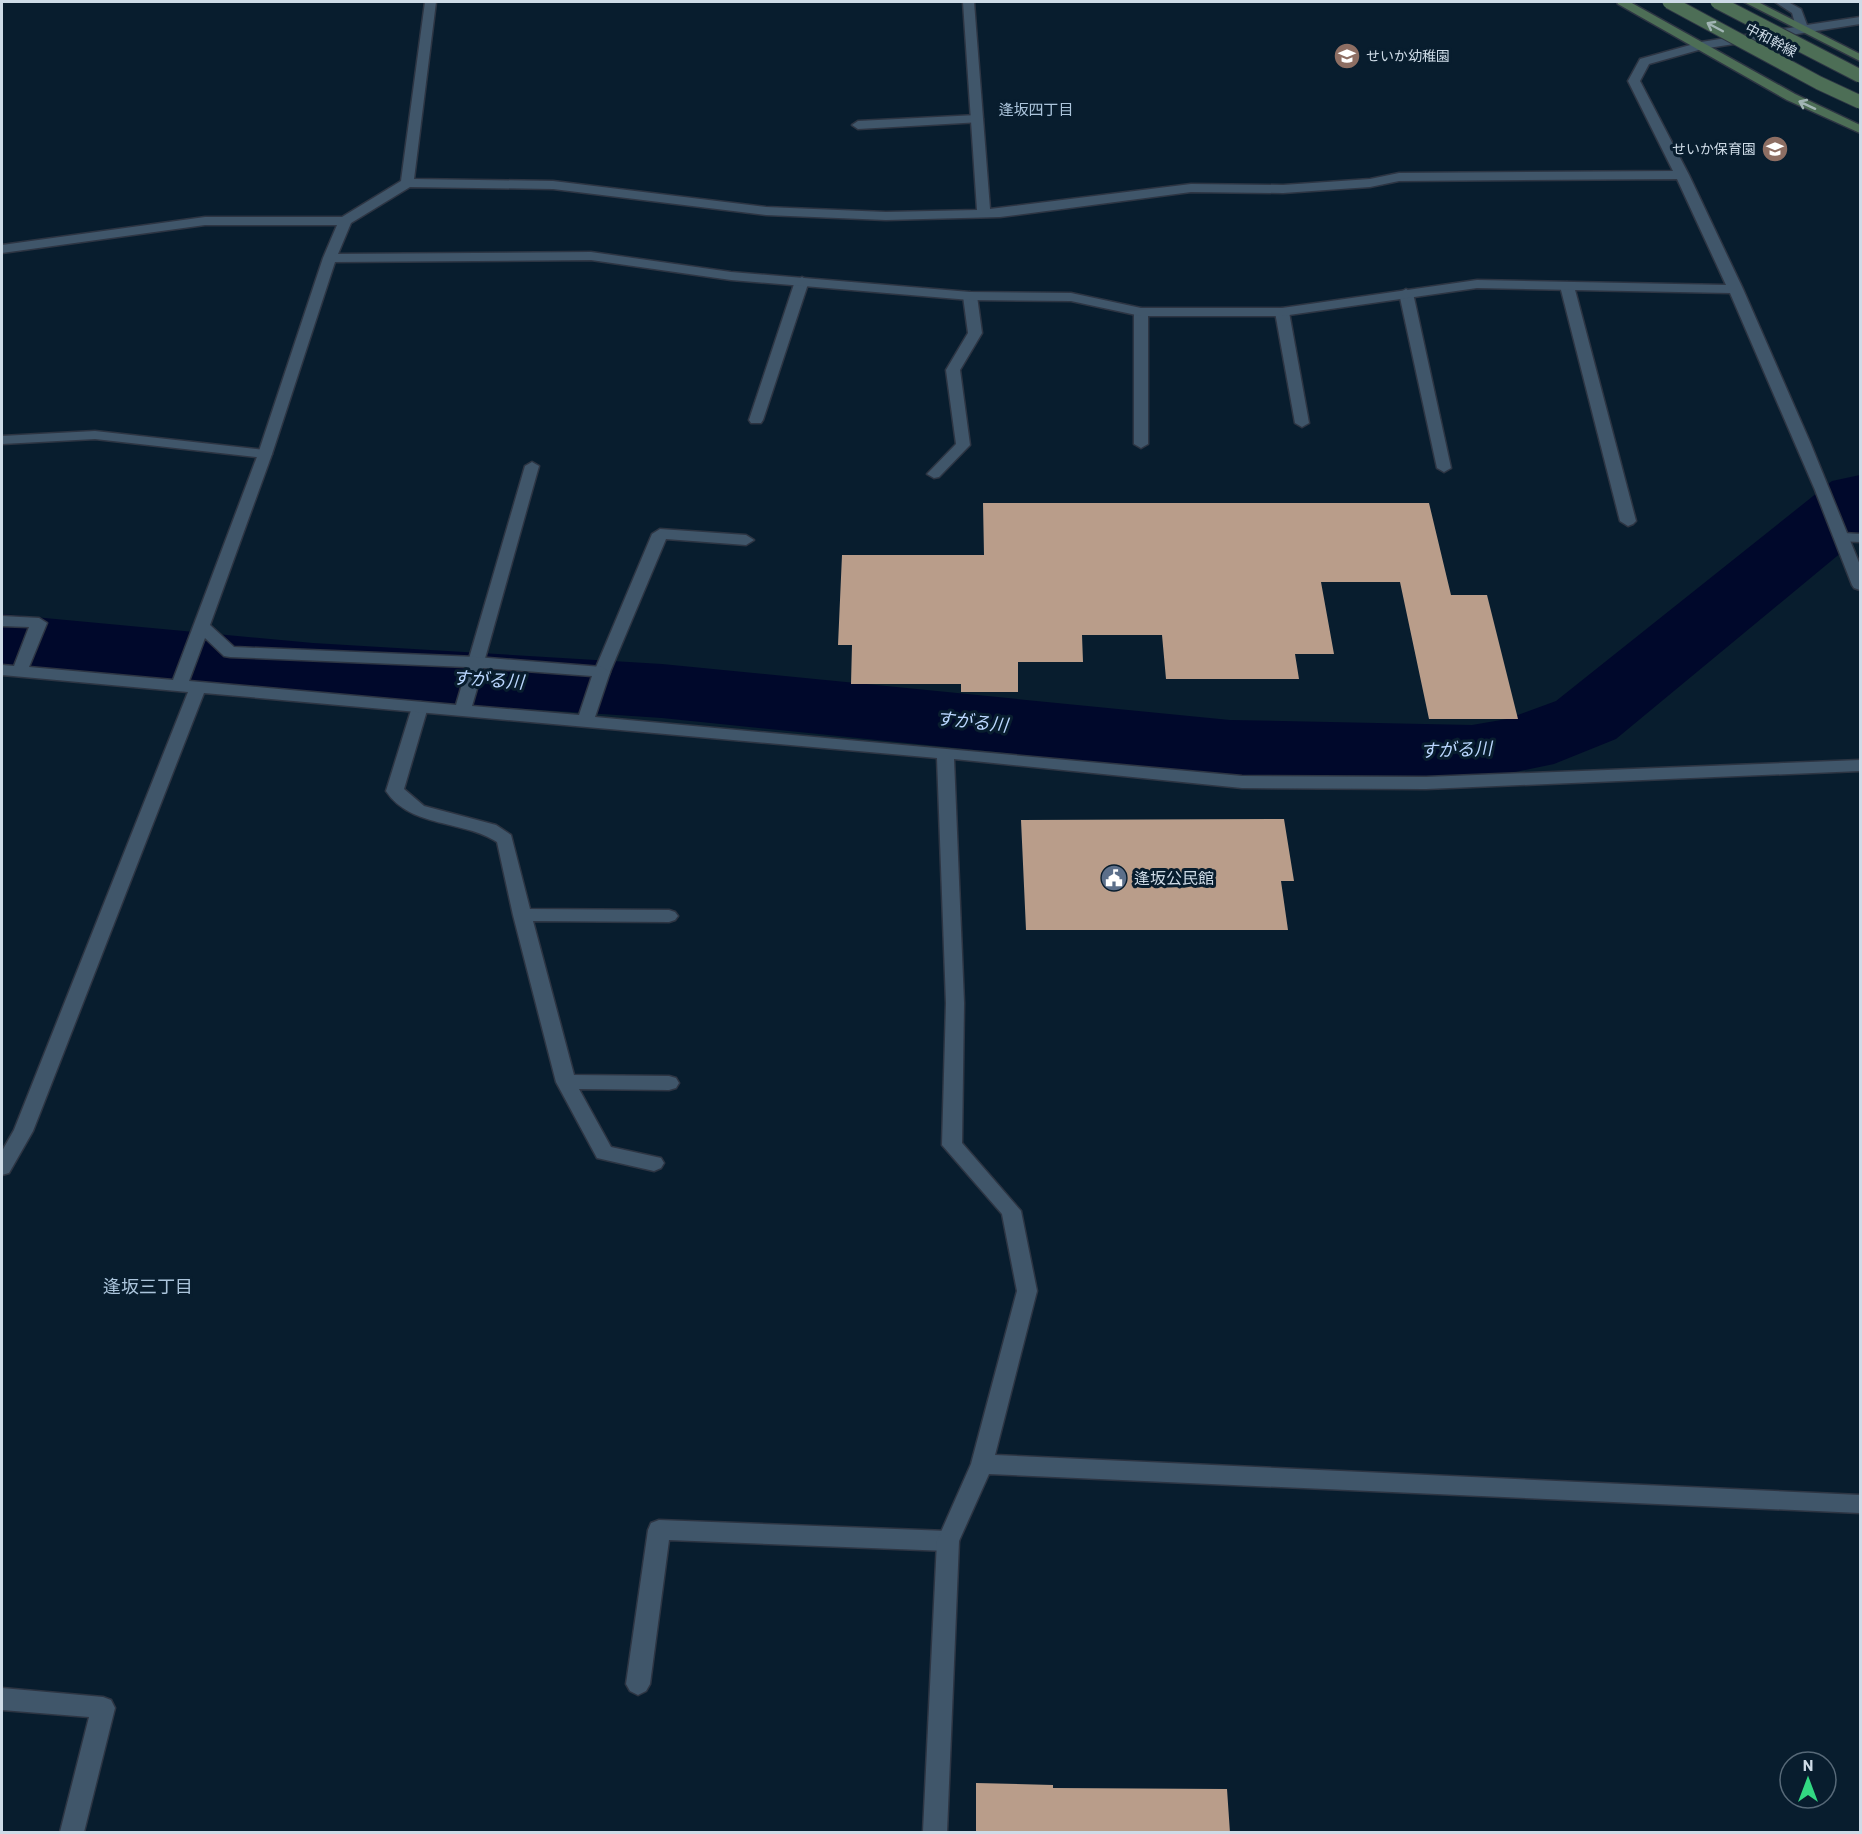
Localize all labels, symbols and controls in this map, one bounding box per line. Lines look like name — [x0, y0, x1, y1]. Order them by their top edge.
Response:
street label: 中和幹線 — [1743, 19, 1800, 60]
one-way arrow — [1707, 21, 1725, 32]
school or university icon: せいか幼稚園 — [1332, 41, 1362, 71]
place label: せいか幼稚園 — [1366, 47, 1450, 64]
one-way arrow — [1799, 99, 1817, 110]
district label: 逢坂四丁目 — [998, 100, 1074, 118]
school or university icon: せいか保育園 — [1760, 134, 1790, 164]
place label: せいか保育園 — [1672, 140, 1756, 157]
water label: すがる川 — [451, 666, 527, 693]
water label: すがる川 — [935, 706, 1011, 736]
water label: すがる川 — [1420, 737, 1494, 761]
public building icon: 逢坂公民館 — [1099, 863, 1129, 893]
place label: 逢坂公民館 — [1134, 868, 1214, 887]
district label: 逢坂三丁目 — [103, 1275, 193, 1297]
north arrow — [1778, 1750, 1838, 1810]
text: N — [1803, 1755, 1813, 1774]

